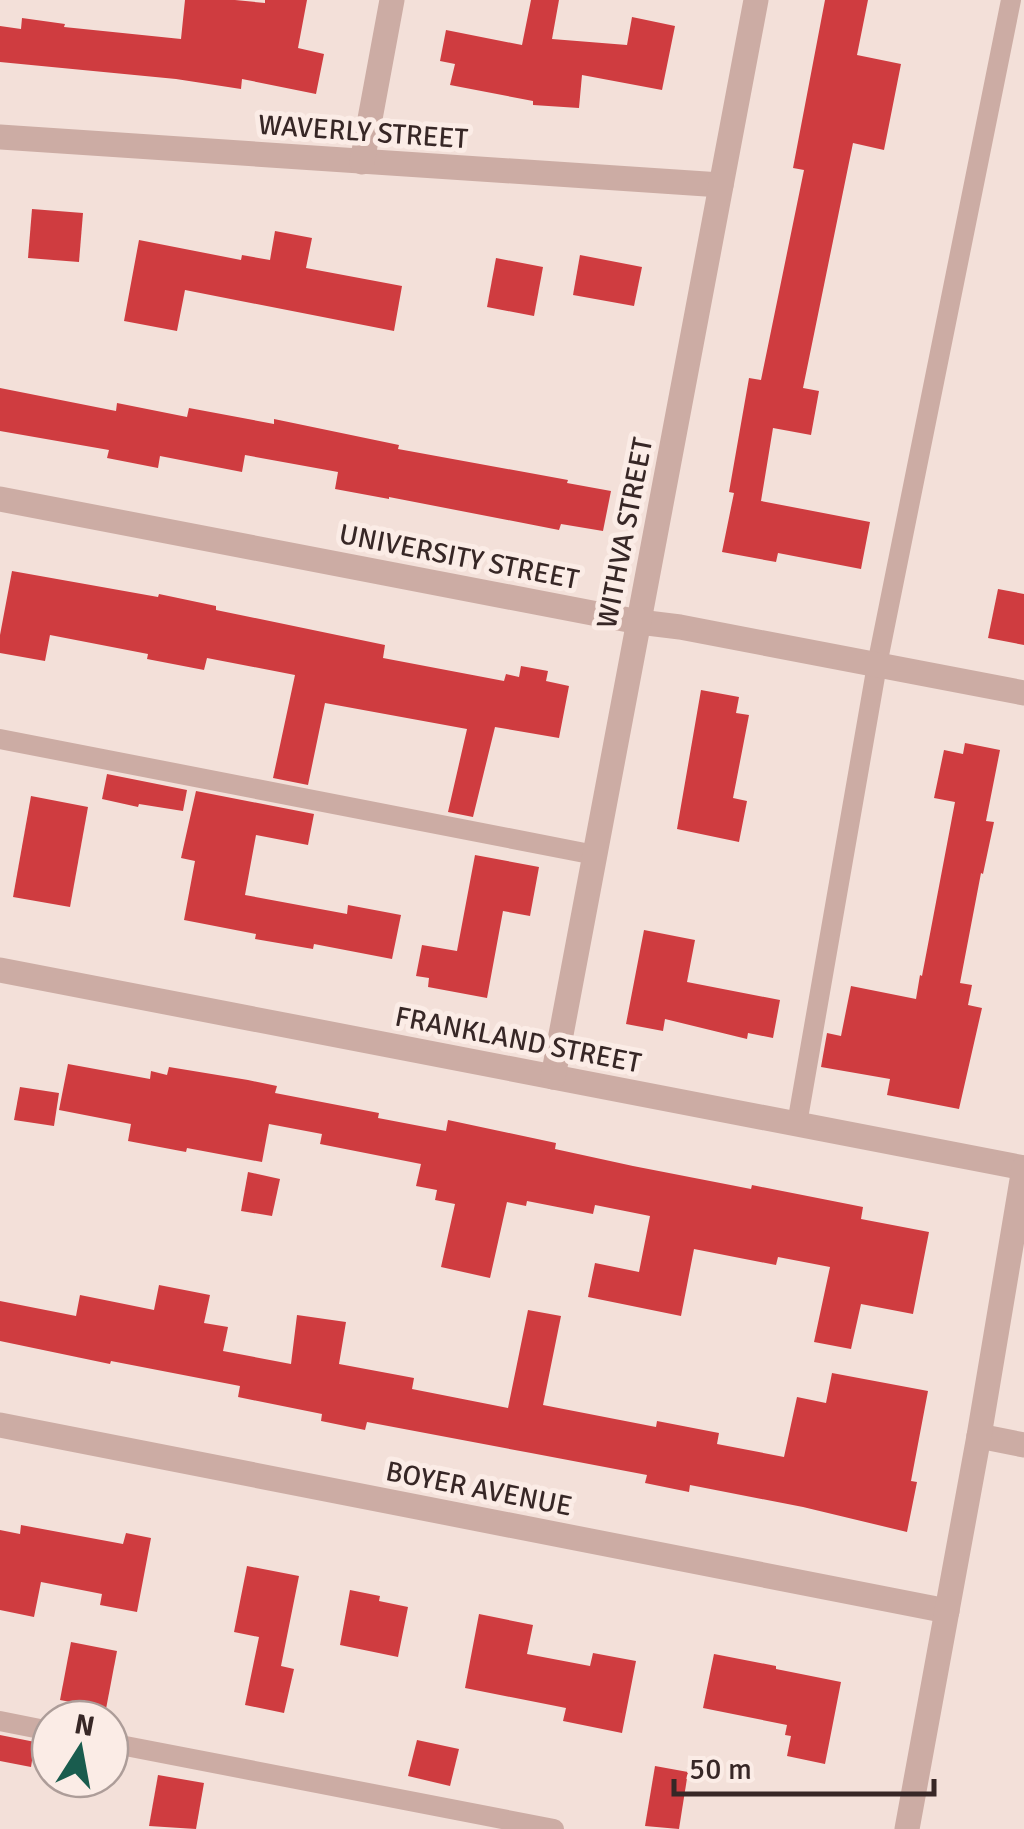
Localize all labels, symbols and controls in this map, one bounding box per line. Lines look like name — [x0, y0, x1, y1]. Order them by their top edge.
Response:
street label: WAVERLY STREET — [257, 108, 469, 156]
street label: WITHVA STREET — [590, 435, 660, 631]
street label: UNIVERSITY STREET — [336, 517, 582, 597]
street label: FRANKLAND STREET — [392, 999, 644, 1081]
street label: BOYER AVENUE — [383, 1454, 575, 1524]
north arrow — [30, 1699, 130, 1799]
text: N — [72, 1707, 97, 1744]
scale bar — [674, 1734, 934, 1796]
text: 50 m — [689, 1751, 752, 1788]

